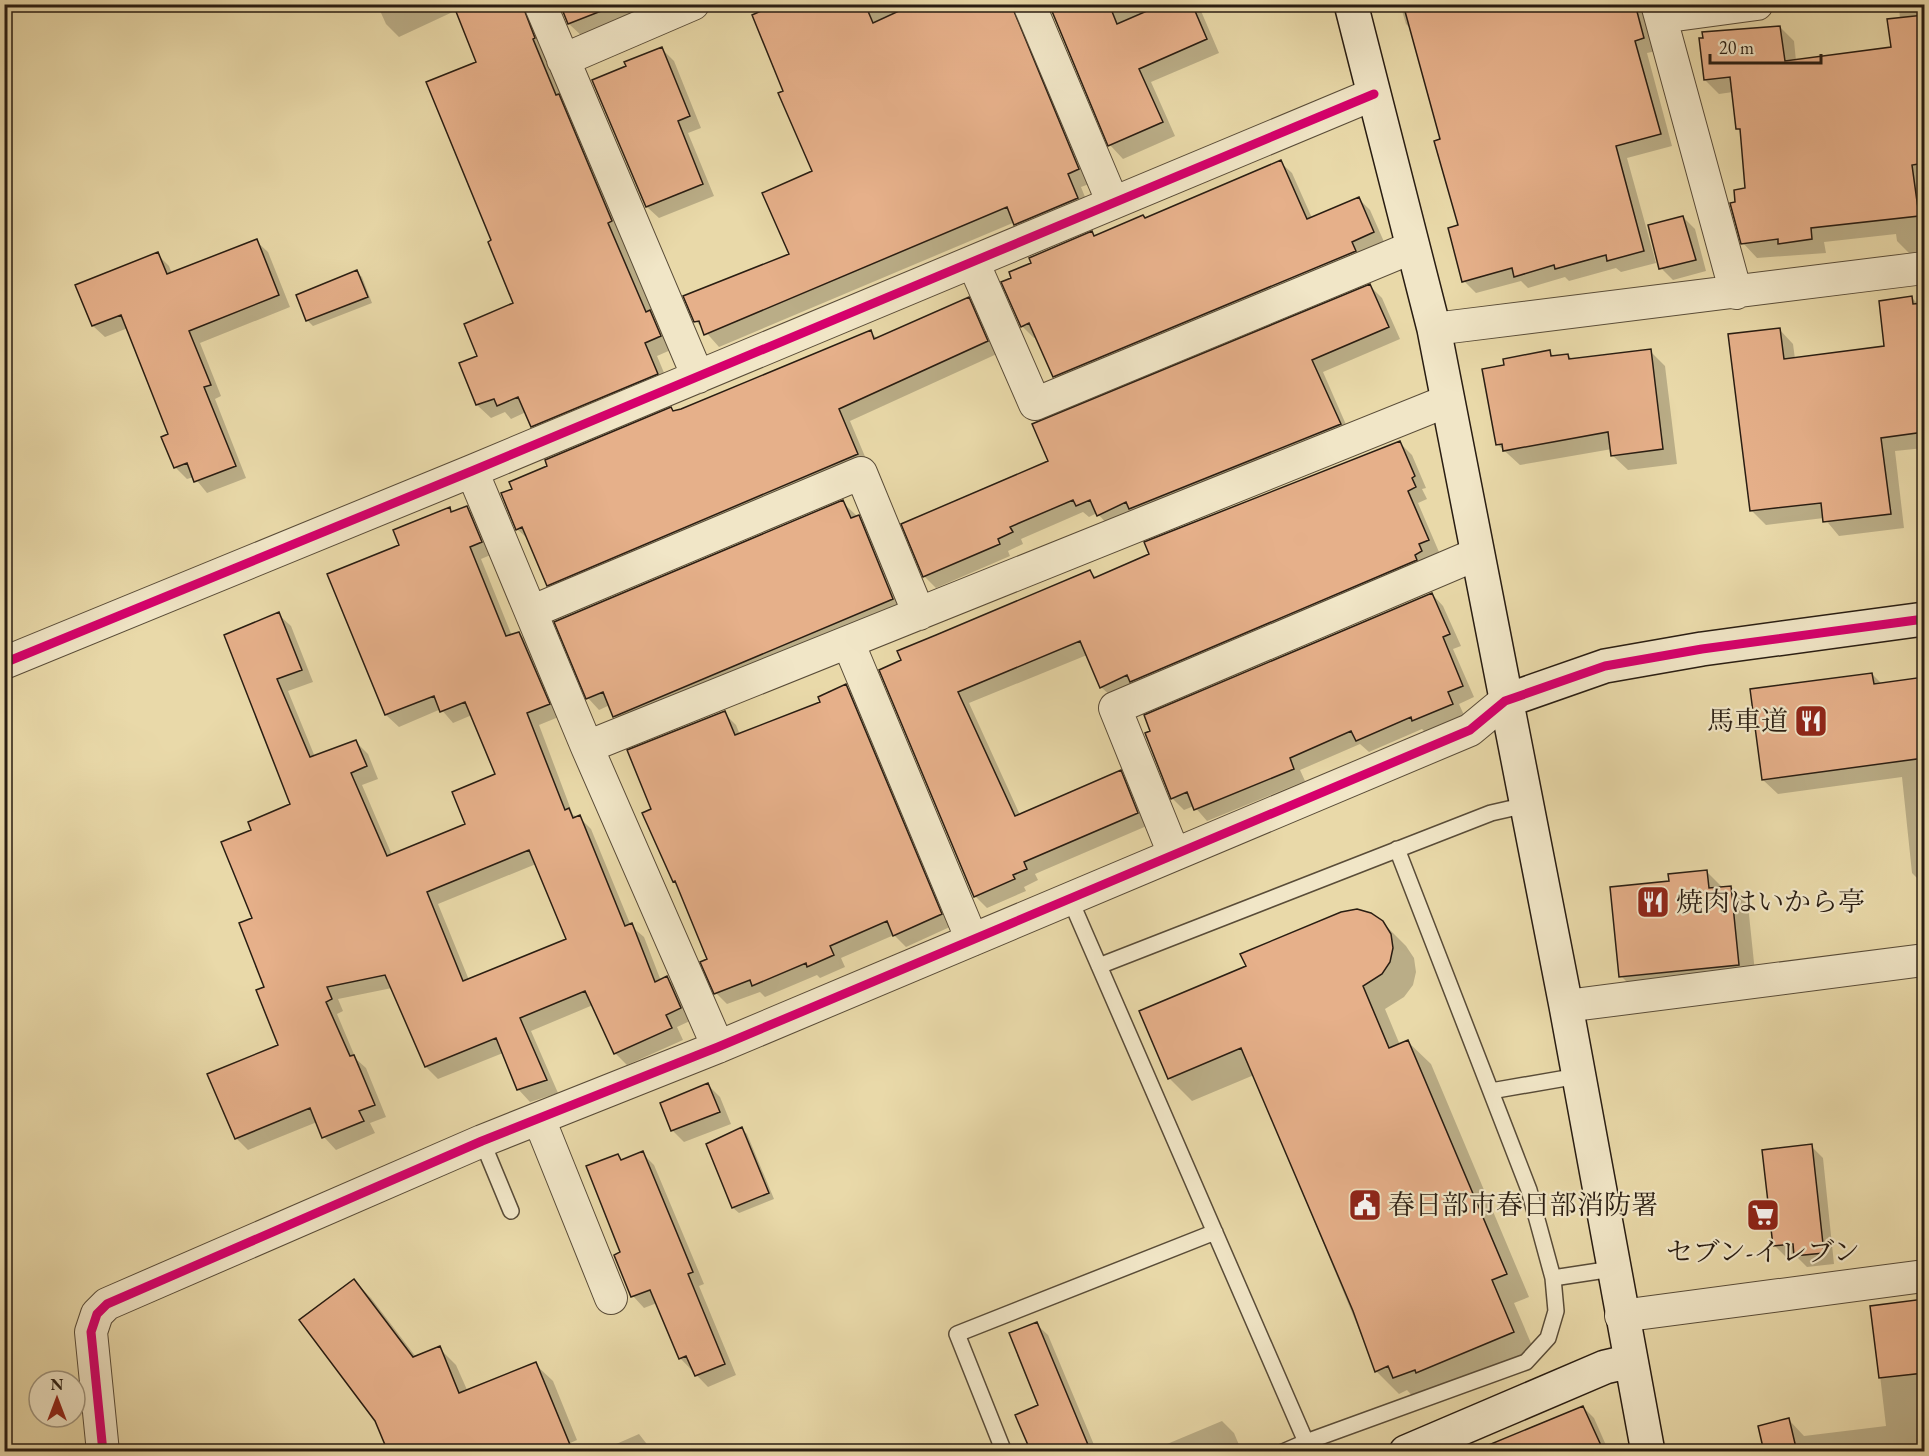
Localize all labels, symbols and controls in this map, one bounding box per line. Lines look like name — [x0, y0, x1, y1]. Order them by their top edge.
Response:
scale bar — [1710, 27, 1821, 65]
text: 20 m — [1719, 36, 1754, 59]
place label: 馬車道 — [1707, 703, 1788, 738]
restaurant icon: 馬車道 — [1793, 703, 1829, 739]
restaurant icon: 焼肉はいから亭 — [1635, 884, 1671, 920]
place label: 焼肉はいから亭 — [1676, 884, 1865, 919]
public building icon: 春日部市春日部消防署 — [1347, 1187, 1383, 1223]
place label: 春日部市春日部消防署 — [1388, 1187, 1658, 1222]
supermarket icon: セブン-イレブン — [1745, 1197, 1781, 1233]
place label: セブン-イレブン — [1666, 1234, 1860, 1269]
north arrow — [27, 1369, 87, 1429]
text: N — [51, 1374, 64, 1395]

